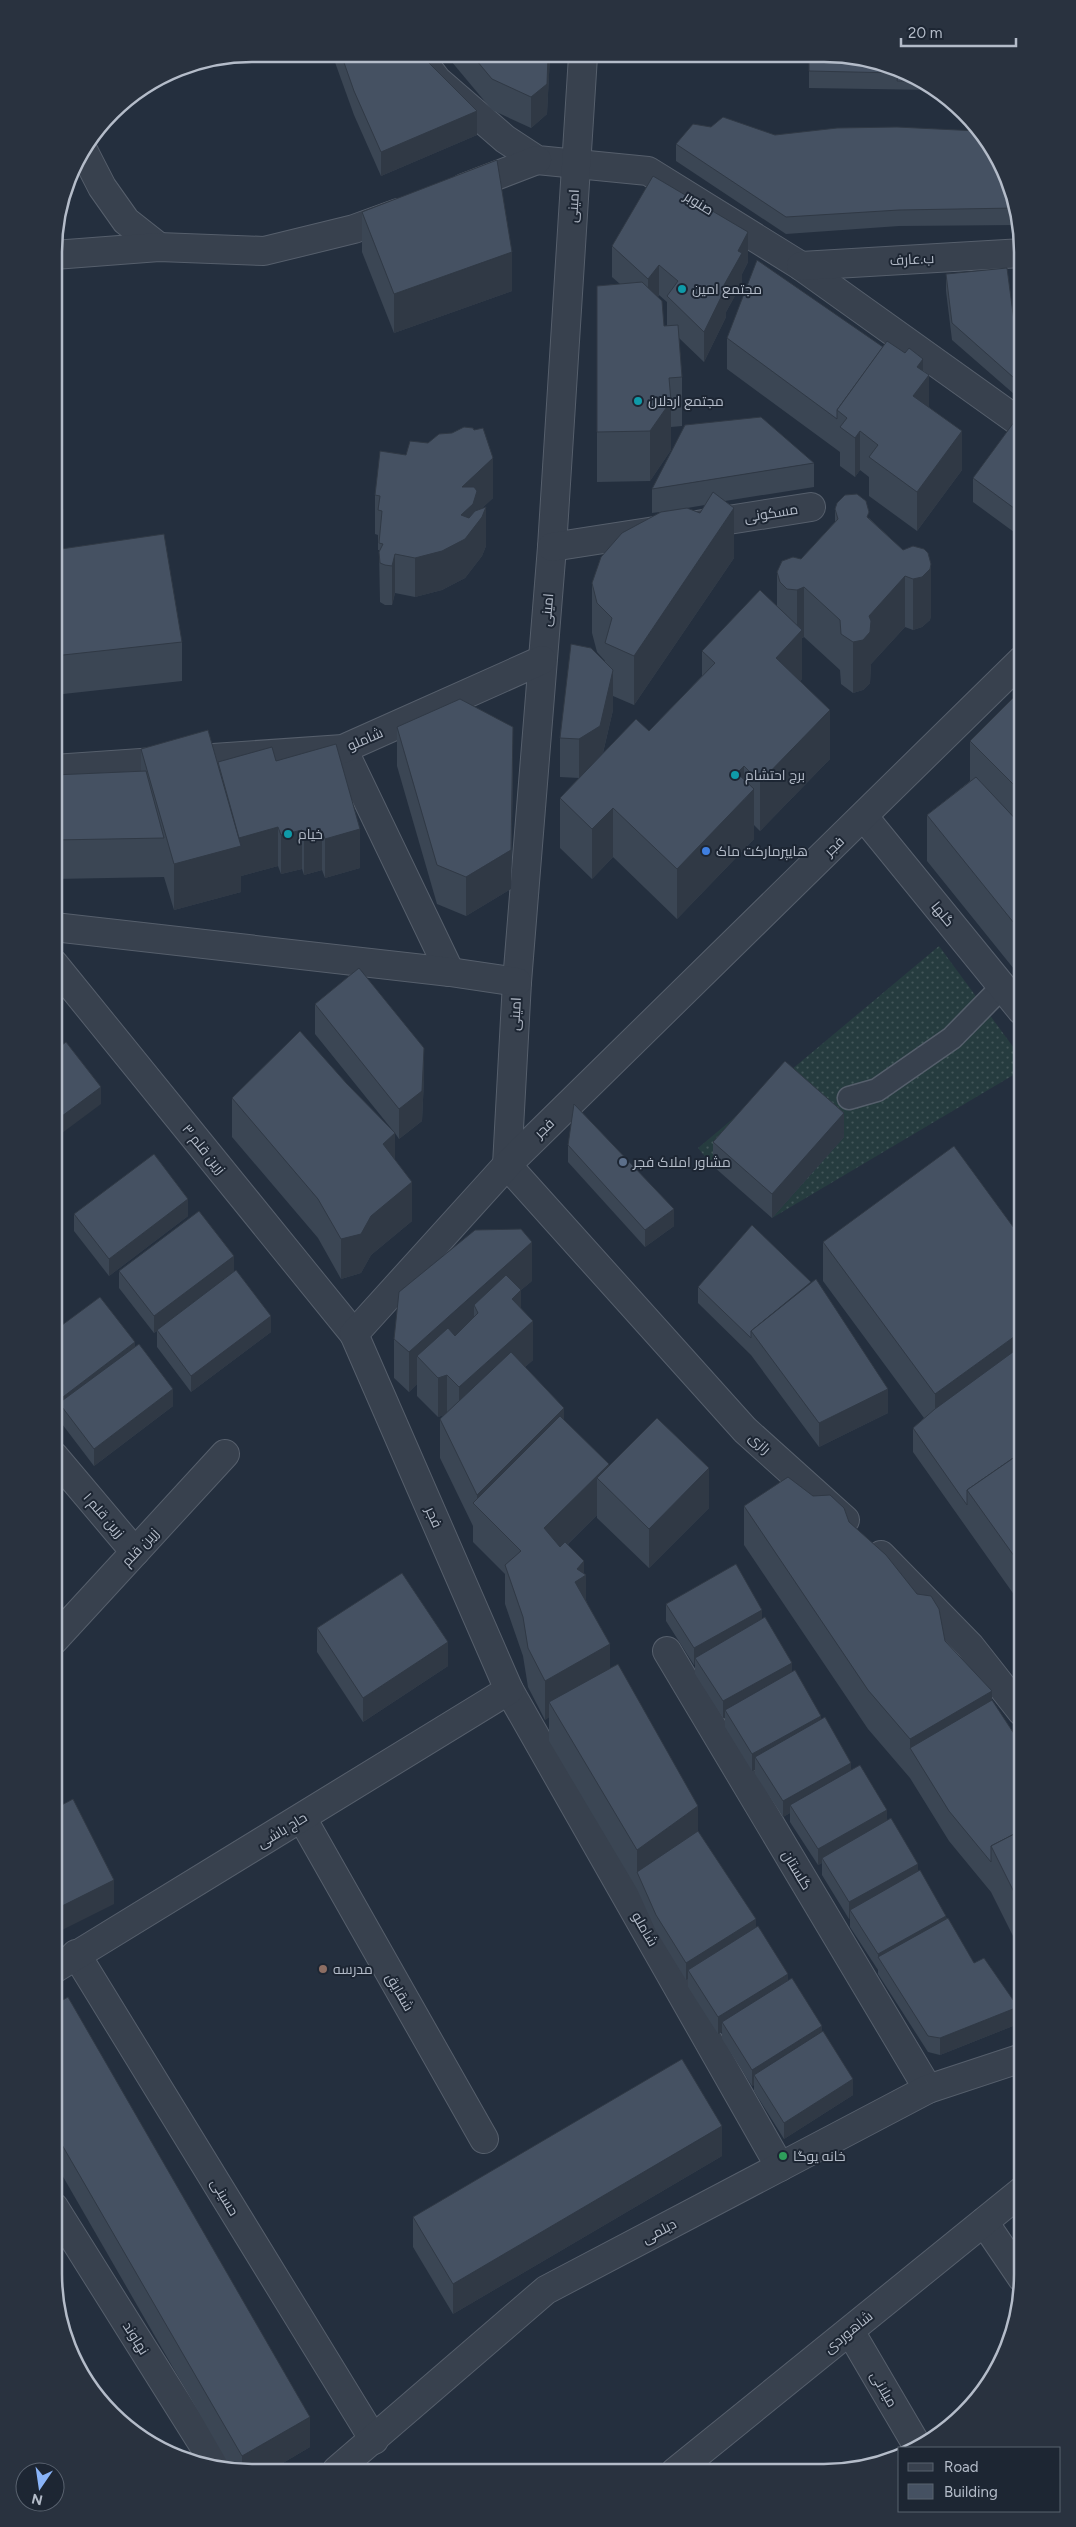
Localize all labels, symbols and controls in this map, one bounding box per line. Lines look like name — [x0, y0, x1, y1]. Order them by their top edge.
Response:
scale bar — [901, 15, 1016, 47]
text: 20 m — [908, 24, 942, 42]
street label: صنوبر — [680, 187, 717, 219]
street label: امینی — [564, 189, 583, 223]
street label: ب.عارف — [889, 250, 935, 269]
place label: مجتمع امین — [692, 281, 762, 298]
marker: مجتمع امین — [676, 283, 688, 295]
place label: مجتمع اردلان — [648, 393, 724, 410]
marker: مجتمع اردلان — [632, 395, 644, 407]
street label: مسکونی — [743, 501, 799, 526]
street label: امینی — [538, 593, 557, 627]
street label: شاملو — [345, 724, 386, 755]
place label: برج احتشام — [745, 767, 805, 785]
marker: برج احتشام — [729, 769, 741, 781]
place label: خیام — [298, 826, 323, 844]
marker: خیام — [282, 828, 294, 840]
street label: فجر — [820, 833, 848, 861]
place label: هایپرمارکت ماک — [716, 843, 808, 861]
marker: هایپرمارکت ماک — [700, 845, 712, 857]
street label: گلها — [927, 898, 958, 930]
street label: امینی — [506, 997, 525, 1031]
street label: فجر — [530, 1115, 558, 1143]
street label: زرین قلم ۳ — [178, 1121, 229, 1178]
place label: مشاور املاک فجر — [632, 1154, 731, 1171]
marker: مشاور املاک فجر — [617, 1156, 629, 1168]
street label: رازی — [745, 1429, 774, 1458]
street label: زرین قلم ۱ — [79, 1489, 128, 1542]
street label: فجر — [421, 1503, 446, 1530]
street label: زرین قلم — [118, 1525, 163, 1571]
street label: حاج باشی — [254, 1809, 310, 1852]
street label: گلستان — [778, 1847, 815, 1893]
street label: شاملو — [628, 1909, 661, 1950]
place label: مدرسه — [333, 1961, 373, 1978]
marker: مدرسه — [317, 1963, 329, 1975]
street label: شقایق — [382, 1970, 417, 2014]
place label: خانه یوگا — [793, 2148, 846, 2165]
marker: خانه یوگا — [777, 2150, 789, 2162]
street label: حسینی — [207, 2176, 242, 2219]
street label: دیلمی — [639, 2215, 679, 2248]
street label: شاهوردی — [820, 2308, 876, 2357]
street label: نهاوند — [119, 2319, 152, 2358]
street label: میلانی — [867, 2368, 901, 2410]
legend — [898, 2447, 1061, 2512]
text: Road — [944, 2458, 979, 2476]
north arrow — [15, 2462, 65, 2512]
text: Building — [944, 2483, 998, 2501]
text: N — [30, 2490, 44, 2509]

